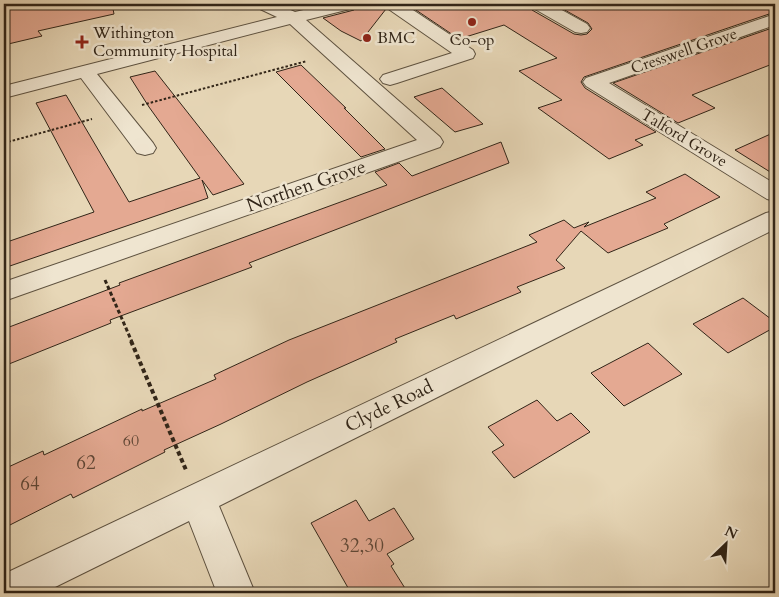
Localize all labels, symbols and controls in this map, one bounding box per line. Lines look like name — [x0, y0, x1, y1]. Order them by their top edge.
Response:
marker: Co-op — [466, 16, 478, 28]
place label: Withington Community Hospital — [92, 22, 238, 62]
street label: Cresswell Grove — [628, 23, 740, 79]
place label: BMC — [377, 27, 415, 49]
place label: Co-op — [449, 29, 495, 51]
marker: BMC — [361, 32, 373, 44]
marker: Withington Community Hospital — [75, 35, 89, 49]
street label: Talford Grove — [637, 103, 731, 173]
street label: Northen Grove — [243, 153, 369, 219]
street label: Clyde Road — [341, 373, 437, 439]
house number: 60 — [123, 430, 139, 452]
house number: 62 — [76, 450, 96, 476]
house number: 64 — [20, 471, 40, 497]
north arrow — [702, 520, 752, 570]
text: N — [722, 521, 741, 544]
house number: 32,30 — [340, 533, 384, 559]

